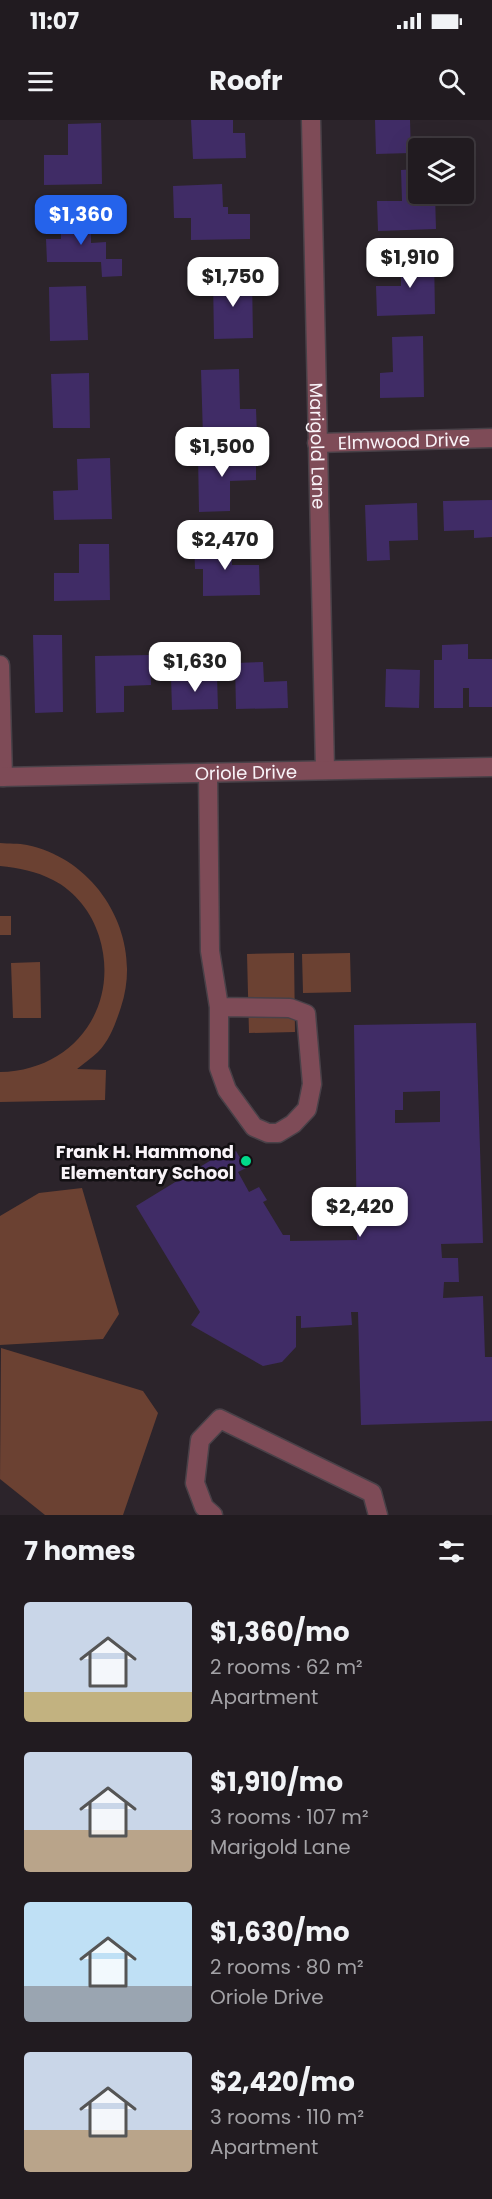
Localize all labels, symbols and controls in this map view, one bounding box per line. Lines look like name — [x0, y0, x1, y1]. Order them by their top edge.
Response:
text: 11:07 — [30, 6, 79, 37]
text: Roofr — [209, 62, 283, 99]
icon: menu — [24, 65, 57, 98]
icon: search — [435, 65, 468, 98]
map controls — [408, 138, 474, 204]
button: layers — [408, 138, 474, 204]
pin: $1,360 — [32, 195, 130, 246]
text: $1,360 — [49, 200, 113, 228]
pin: $1,910 — [361, 238, 459, 289]
text: $1,910 — [380, 243, 440, 271]
pin: $1,750 — [184, 257, 282, 308]
text: $1,750 — [201, 262, 265, 290]
street label: Marigold Lane — [304, 382, 332, 509]
street label: Elmwood Drive — [338, 426, 470, 455]
pin: $1,500 — [173, 427, 271, 478]
text: $1,500 — [189, 432, 255, 460]
pin: $2,470 — [176, 520, 274, 571]
text: $2,470 — [191, 525, 259, 553]
pin: $1,630 — [146, 642, 244, 693]
text: $1,630 — [163, 647, 227, 675]
street label: Oriole Drive — [194, 758, 297, 786]
place label: Frank H. Hammond Elementary School — [56, 1139, 234, 1185]
marker: Frank H. Hammond Elementary School — [239, 1154, 253, 1168]
pin: $2,420 — [311, 1187, 409, 1238]
text: $2,420 — [326, 1192, 394, 1220]
text: 7 homes — [24, 1533, 136, 1569]
icon: filters — [435, 1535, 468, 1568]
text: $1,360/mo — [210, 1614, 349, 1650]
icon: home — [72, 1626, 144, 1698]
text: 2 rooms · 62 m² — [210, 1653, 363, 1681]
text: Apartment — [210, 1683, 318, 1711]
text: $1,910/mo — [210, 1764, 343, 1800]
icon: home — [72, 1776, 144, 1848]
text: 3 rooms · 107 m² — [210, 1803, 369, 1831]
text: Marigold Lane — [210, 1833, 351, 1861]
text: $1,630/mo — [210, 1914, 349, 1950]
icon: home — [72, 1926, 144, 1998]
text: 2 rooms · 80 m² — [210, 1953, 364, 1981]
text: Oriole Drive — [210, 1983, 324, 2011]
text: $2,420/mo — [210, 2064, 355, 2100]
icon: home — [72, 2076, 144, 2148]
text: 3 rooms · 110 m² — [210, 2103, 364, 2131]
text: Apartment — [210, 2133, 318, 2161]

